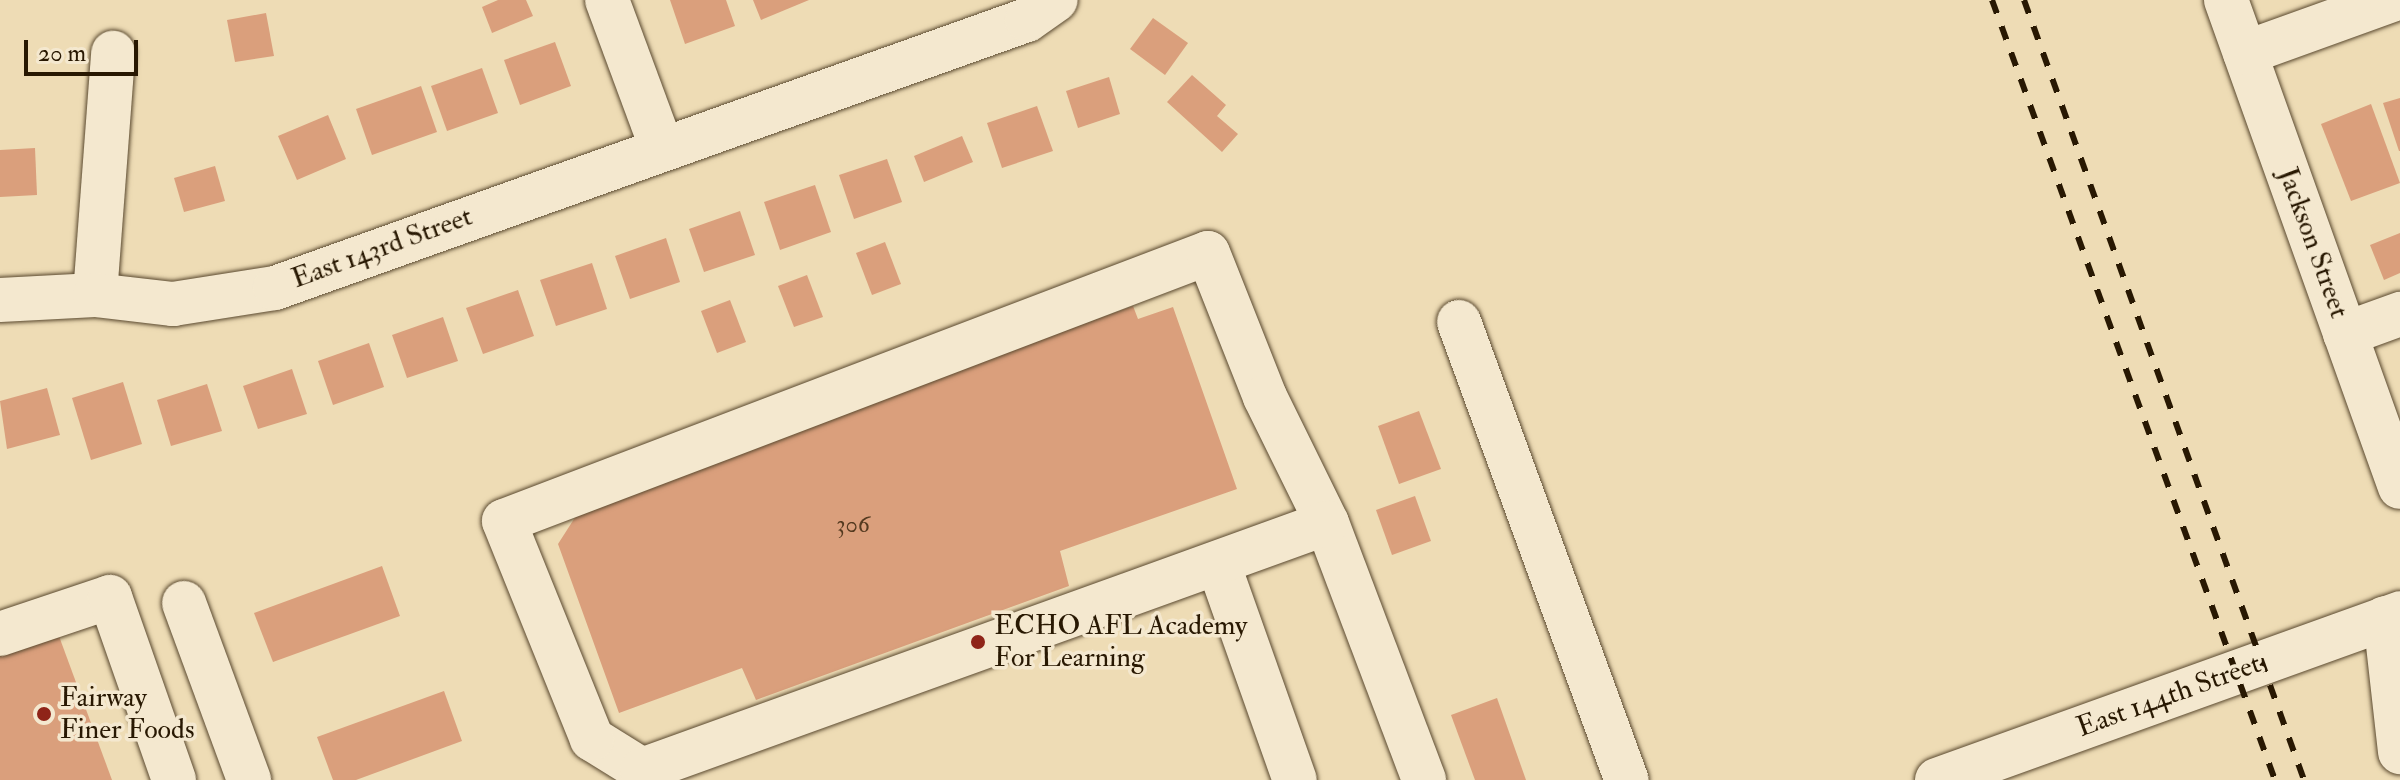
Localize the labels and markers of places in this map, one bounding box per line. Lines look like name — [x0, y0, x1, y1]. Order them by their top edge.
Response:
place label: ECHO AFL Academy For Learning — [994, 609, 1247, 675]
marker: ECHO AFL Academy For Learning — [969, 633, 987, 651]
place label: Fairway Finer Foods — [60, 681, 194, 747]
marker: Fairway Finer Foods — [35, 705, 53, 723]

